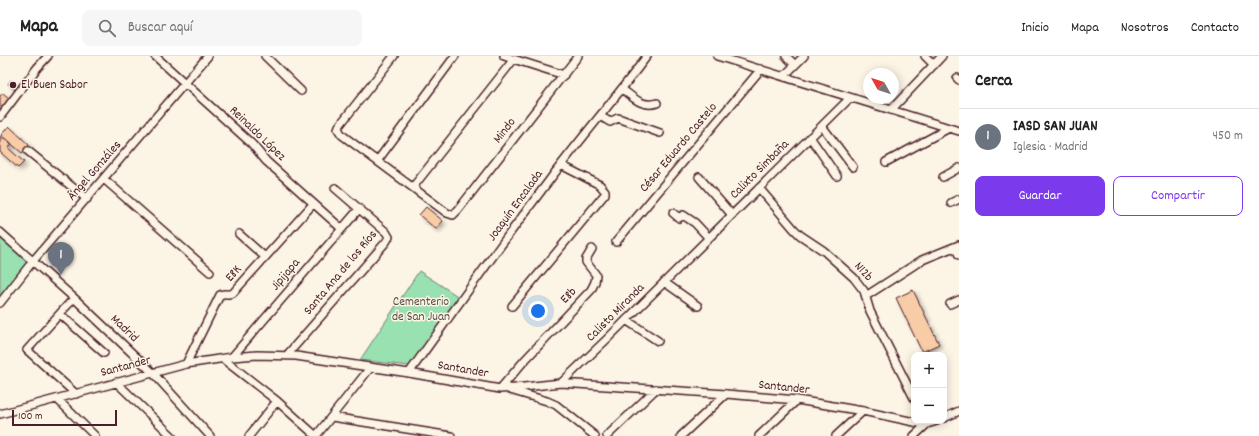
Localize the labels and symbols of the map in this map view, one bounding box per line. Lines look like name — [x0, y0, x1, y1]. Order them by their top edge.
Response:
north arrow — [863, 68, 899, 104]
place label: El Buen Sabor — [21, 76, 88, 95]
marker: El Buen Sabor — [8, 80, 18, 90]
street label: César Eduardo Castelo — [636, 99, 722, 197]
street label: Reinaldo López — [224, 102, 290, 166]
street label: Mindo — [489, 114, 521, 148]
street label: Calixto Simbaña — [726, 135, 795, 204]
street label: Ángel Gonzáles — [63, 137, 127, 205]
street label: Joaquín Encalada — [484, 166, 549, 246]
street label: Santa Ana de los Ríos — [300, 226, 382, 320]
pin: 1 — [48, 242, 74, 275]
street label: Jipijapa — [267, 254, 306, 295]
street label: N12b — [849, 258, 877, 286]
street label: E8K — [221, 261, 247, 287]
street label: Calisto Miranda — [582, 279, 650, 347]
street label: E8b — [556, 283, 582, 309]
park label: Cementerio de San Juan — [392, 293, 450, 327]
your location — [528, 301, 548, 321]
street label: Madrid — [105, 311, 143, 347]
street label: Santander — [99, 351, 153, 383]
street label: Santander — [436, 356, 490, 384]
street label: Santander — [757, 376, 811, 400]
scale bar — [12, 408, 117, 427]

